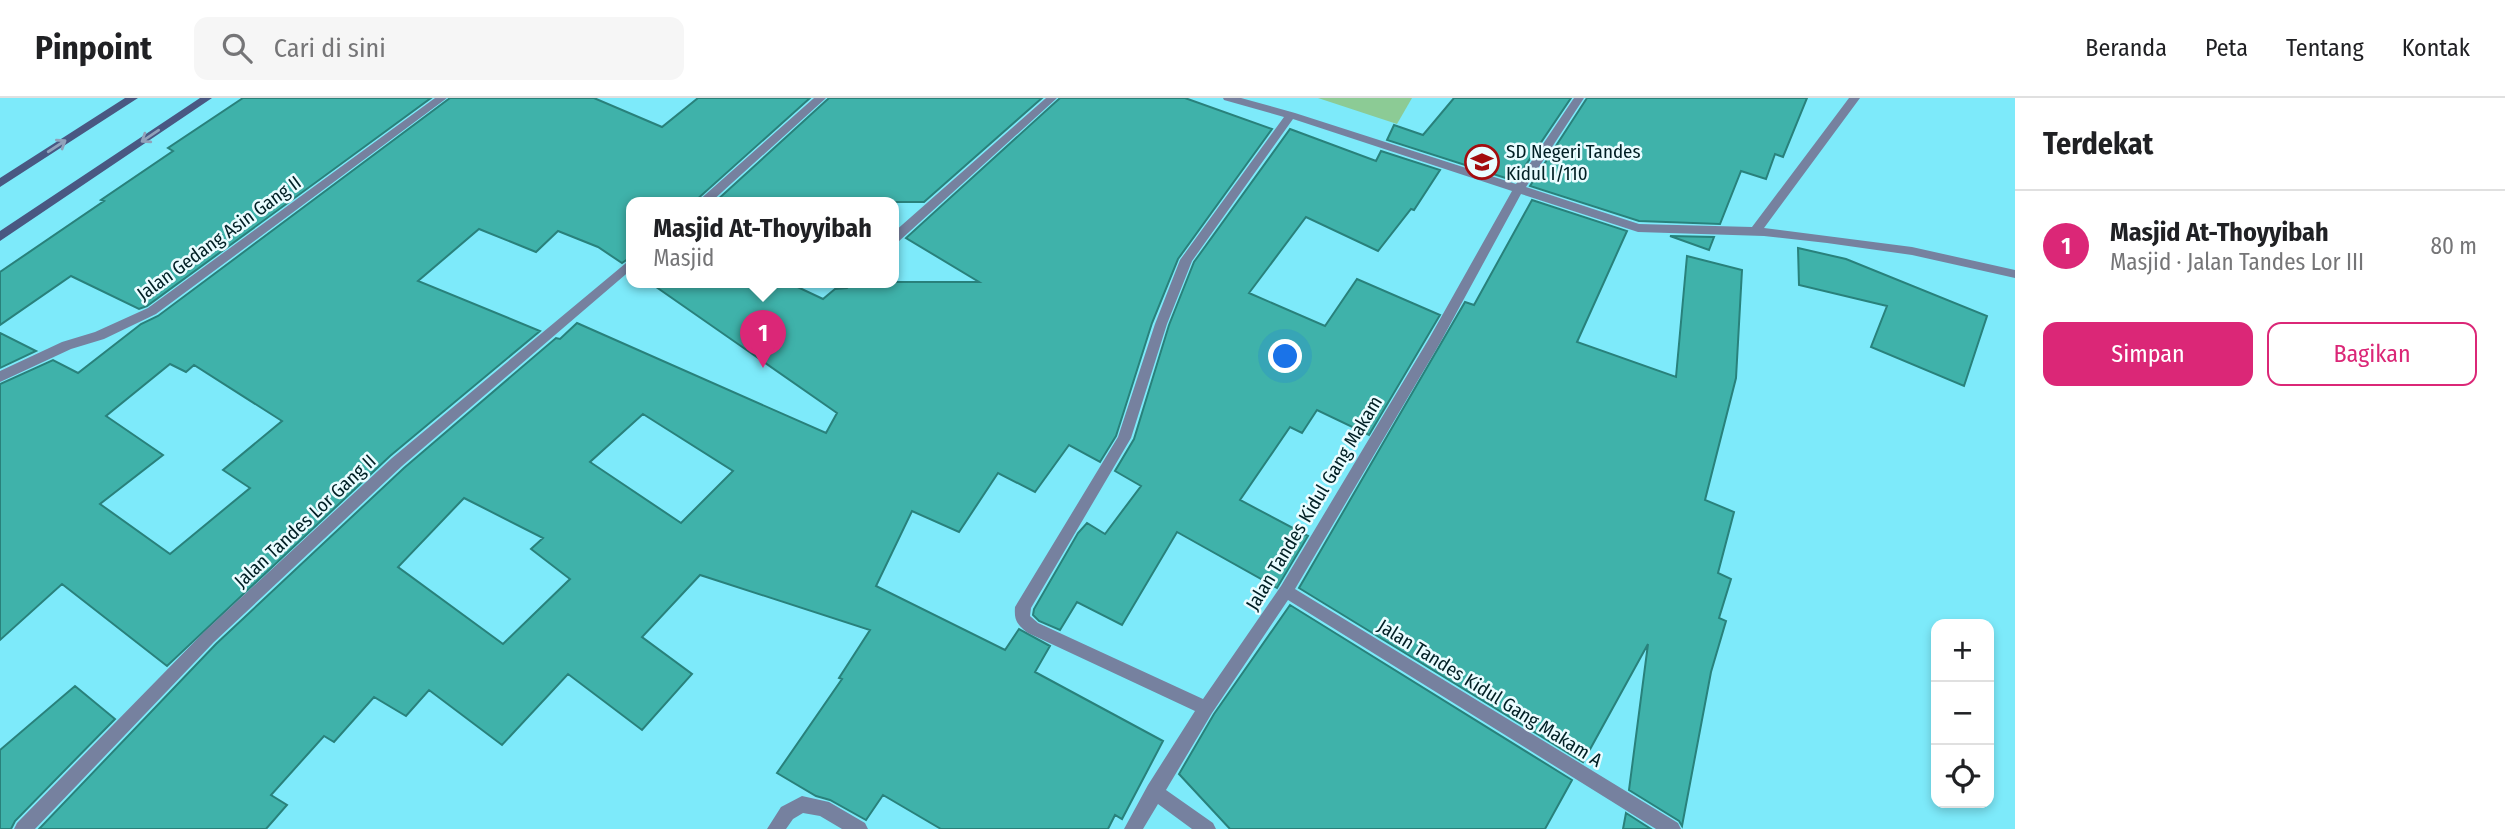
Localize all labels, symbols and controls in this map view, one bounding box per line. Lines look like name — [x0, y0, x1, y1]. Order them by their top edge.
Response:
search box — [194, 17, 684, 80]
text: Pinpoint — [35, 28, 152, 68]
icon: search — [218, 29, 256, 67]
text: Cari di sini — [274, 33, 386, 64]
text: Beranda — [2085, 34, 2167, 62]
text: Peta — [2205, 34, 2248, 62]
text: Tentang — [2286, 34, 2364, 62]
text: Kontak — [2402, 34, 2470, 62]
text: Terdekat — [2043, 126, 2153, 162]
one-way arrow — [141, 129, 161, 143]
one-way arrow — [47, 139, 67, 153]
place label: SD Negeri Tandes Kidul I/110 — [1506, 140, 1641, 185]
school or university icon: SD Negeri Tandes Kidul I/110 — [1463, 143, 1501, 181]
street label: Jalan Gedang Asin Gang II — [132, 171, 306, 305]
popup — [626, 197, 899, 288]
text: Masjid At-Thoyyibah — [653, 213, 872, 244]
text: Masjid At-Thoyyibah — [2110, 217, 2329, 248]
text: 1 — [2061, 232, 2071, 260]
text: 80 m — [2430, 232, 2477, 260]
text: Masjid — [653, 244, 714, 272]
text: Masjid · Jalan Tandes Lor III — [2110, 248, 2364, 276]
pin: 1 — [740, 310, 786, 368]
button: Simpan — [2043, 322, 2253, 386]
button: Bagikan — [2267, 322, 2477, 386]
your location — [1268, 339, 1302, 373]
street label: Jalan Tandes Kidul Gang Makam — [1241, 392, 1387, 614]
street label: Jalan Tandes Lor Gang II — [230, 450, 380, 592]
street label: Jalan Tandes Kidul Gang Makam A — [1374, 614, 1606, 772]
map controls — [1931, 619, 1994, 808]
button: + — [1931, 619, 1994, 682]
button: − — [1931, 682, 1994, 745]
button: locate — [1931, 745, 1994, 808]

